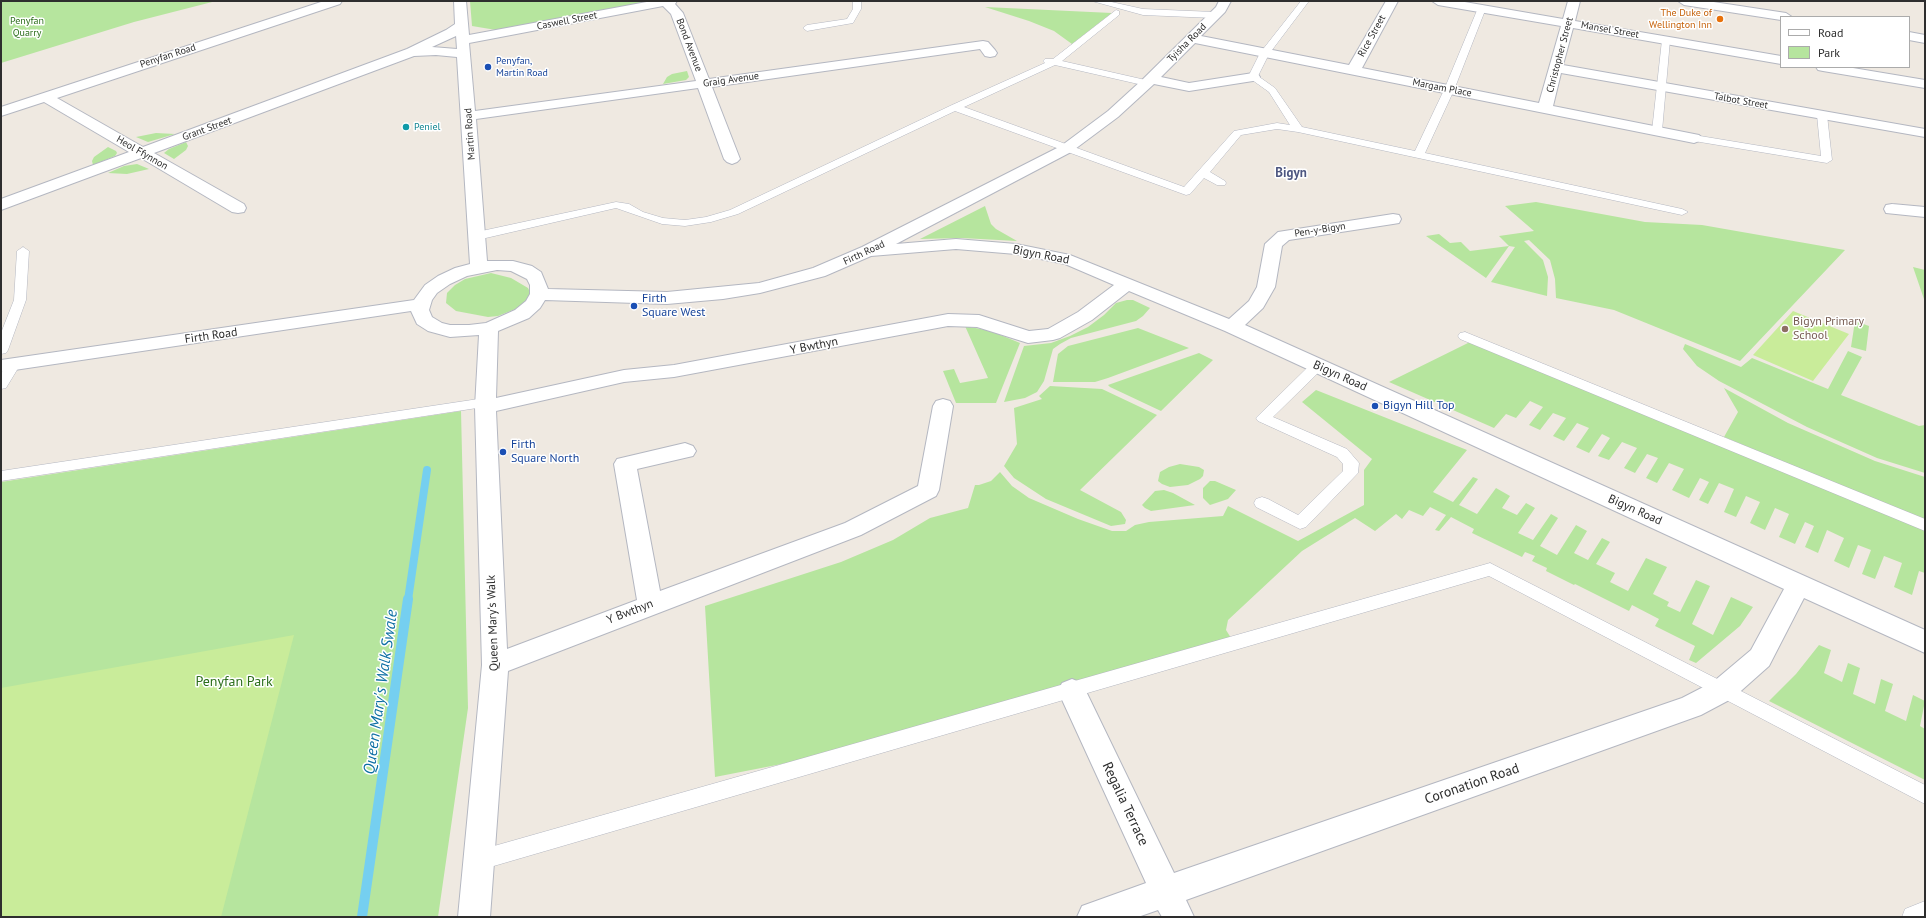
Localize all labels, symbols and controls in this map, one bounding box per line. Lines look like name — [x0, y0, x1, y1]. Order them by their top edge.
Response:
place label: The Duke of Wellington Inn — [1649, 7, 1712, 30]
street label: Caswell Street — [536, 9, 598, 33]
street label: Rice Street — [1356, 13, 1388, 59]
marker: The Duke of Wellington Inn — [1715, 14, 1725, 24]
park label: Penyfan Quarry — [10, 15, 44, 38]
street label: Christopher Street — [1544, 16, 1576, 94]
legend — [1780, 16, 1910, 68]
street label: Bond Avenue — [673, 17, 705, 73]
street label: Mansel Street — [1580, 19, 1640, 41]
street label: Tyisha Road — [1165, 21, 1209, 65]
text: Road — [1818, 25, 1843, 40]
street label: Penyfan Road — [139, 41, 197, 71]
text: Park — [1818, 45, 1840, 60]
place label: Penyfan, Martin Road — [496, 55, 548, 78]
marker: Penyfan, Martin Road — [483, 62, 493, 72]
street label: Graig Avenue — [702, 70, 760, 90]
street label: Margam Place — [1411, 76, 1473, 100]
street label: Talbot Street — [1713, 90, 1769, 112]
street label: Martin Road — [462, 108, 478, 160]
street label: Grant Street — [181, 115, 233, 143]
place label: Peniel — [414, 121, 440, 133]
marker: Peniel — [401, 122, 411, 132]
street label: Heol Ffynnon — [114, 133, 170, 173]
district label: Bigyn — [1275, 165, 1307, 181]
street label: Pen-y-Bigyn — [1294, 220, 1346, 240]
street label: Firth Road — [841, 238, 887, 268]
street label: Bigyn Road — [1011, 242, 1071, 268]
place label: Firth Square West — [642, 292, 705, 320]
marker: Firth Square West — [629, 301, 639, 311]
place label: Bigyn Primary School — [1793, 315, 1864, 343]
marker: Bigyn Primary School — [1780, 324, 1790, 334]
street label: Firth Road — [184, 325, 238, 347]
street label: Y Bwthyn — [789, 334, 839, 358]
street label: Bigyn Road — [1311, 358, 1369, 394]
place label: Bigyn Hill Top — [1383, 399, 1455, 413]
marker: Bigyn Hill Top — [1370, 401, 1380, 411]
place label: Firth Square North — [511, 438, 579, 466]
marker: Firth Square North — [498, 447, 508, 457]
street label: Bigyn Road — [1606, 492, 1664, 528]
street label: Queen Mary's Walk — [484, 575, 502, 671]
street label: Y Bwthyn — [605, 597, 655, 627]
water label: Queen Mary's Walk Swale — [360, 608, 402, 776]
park label: Penyfan Park — [195, 674, 273, 690]
street label: Regalia Terrace — [1098, 760, 1152, 848]
street label: Coronation Road — [1423, 760, 1521, 808]

